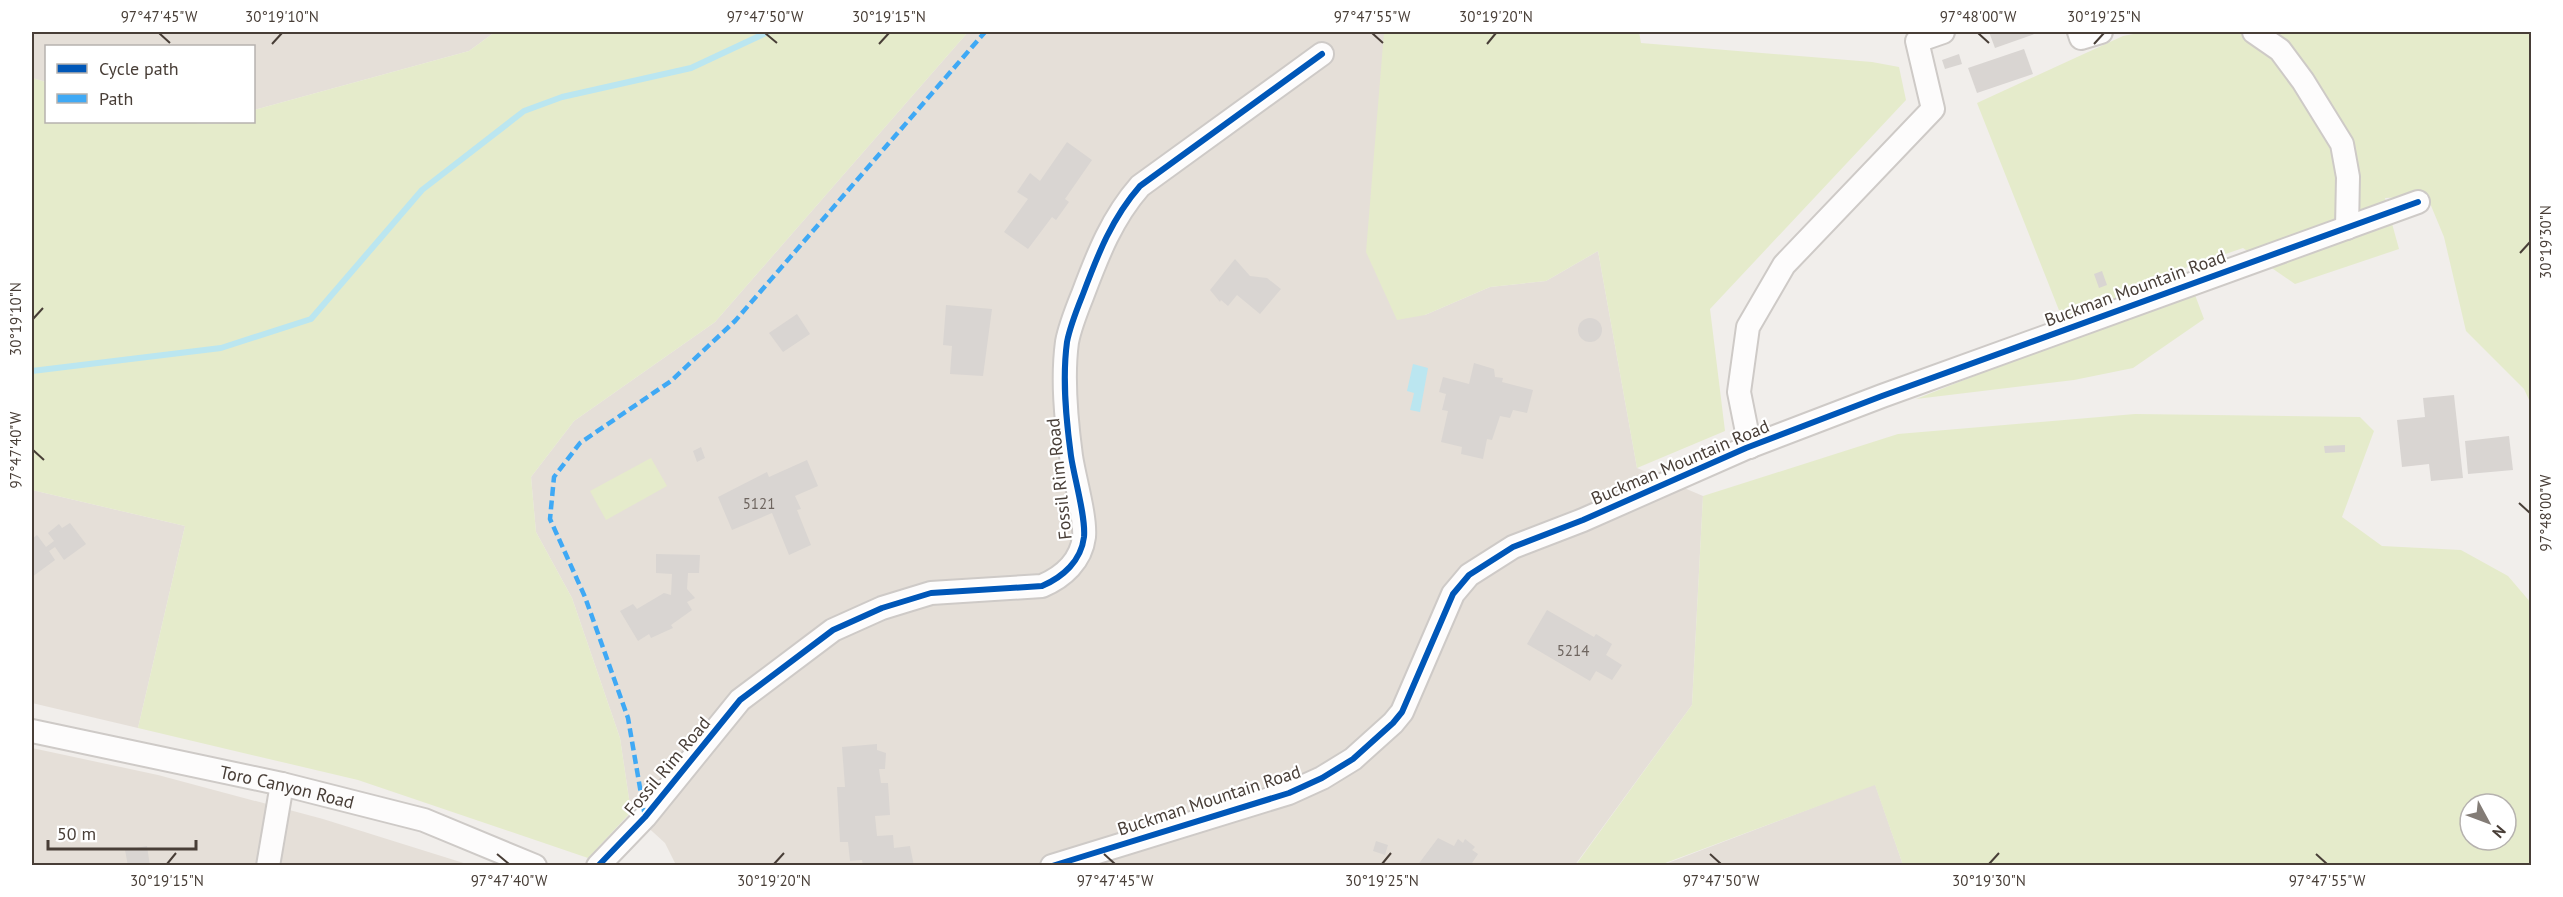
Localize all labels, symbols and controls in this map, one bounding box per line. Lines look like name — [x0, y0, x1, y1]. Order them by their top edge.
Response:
text: 97°47'45"W — [121, 7, 198, 26]
text: 30°19'10"N — [245, 7, 319, 26]
text: 97°47'50"W — [727, 7, 804, 26]
text: 30°19'15"N — [852, 7, 926, 26]
text: 97°47'55"W — [1334, 7, 1411, 26]
text: 30°19'20"N — [1459, 7, 1533, 26]
text: 97°48'00"W — [1940, 7, 2017, 26]
text: 30°19'25"N — [2067, 7, 2141, 26]
legend — [45, 45, 255, 123]
text: Cycle path — [99, 57, 179, 80]
text: Path — [99, 87, 133, 110]
text: 30°19'30"N — [2536, 205, 2555, 279]
street label: Buckman Mountain Road — [2041, 244, 2229, 332]
text: 30°19'10"N — [6, 282, 25, 356]
text: 97°47'40"W — [6, 411, 25, 488]
street label: Buckman Mountain Road — [1588, 414, 1772, 510]
street label: Fossil Rim Road — [1041, 417, 1077, 541]
text: 97°48'00"W — [2536, 474, 2555, 551]
house number: 5121 — [743, 494, 775, 513]
house number: 5214 — [1557, 641, 1589, 660]
street label: Fossil Rim Road — [619, 712, 715, 820]
street label: Toro Canyon Road — [218, 760, 357, 813]
street label: Buckman Mountain Road — [1115, 760, 1303, 840]
north arrow — [2458, 792, 2518, 852]
scale bar — [48, 813, 196, 851]
text: N — [2488, 821, 2510, 842]
text: 50 m — [57, 822, 96, 845]
text: 30°19'15"N — [130, 871, 204, 890]
text: 97°47'40"W — [471, 871, 548, 890]
text: 30°19'20"N — [737, 871, 811, 890]
text: 97°47'45"W — [1077, 871, 1154, 890]
text: 30°19'25"N — [1345, 871, 1419, 890]
text: 97°47'50"W — [1683, 871, 1760, 890]
text: 30°19'30"N — [1952, 871, 2026, 890]
text: 97°47'55"W — [2289, 871, 2366, 890]

